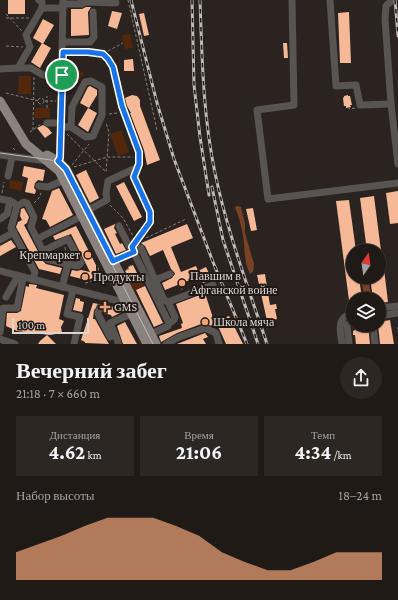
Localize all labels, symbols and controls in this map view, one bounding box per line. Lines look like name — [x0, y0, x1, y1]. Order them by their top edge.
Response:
pin — [45, 58, 79, 92]
icon: arrive — [51, 64, 73, 86]
north arrow — [346, 244, 386, 284]
map controls — [346, 244, 386, 332]
place label: Крепмаркет — [19, 248, 81, 262]
marker: Крепмаркет — [83, 250, 93, 260]
place label: Павшим в Афганской войне — [190, 269, 278, 297]
place label: Продукты — [93, 270, 144, 284]
marker: Продукты — [80, 272, 90, 282]
marker: Павшим в Афганской войне — [177, 278, 187, 288]
button: layers — [346, 292, 386, 332]
place label: GMS — [114, 300, 138, 314]
marker: GMS — [99, 301, 111, 313]
place label: Школа мяча — [213, 315, 275, 329]
scale bar — [12, 316, 89, 335]
marker: Школа мяча — [200, 317, 210, 327]
text: 100 m — [18, 319, 45, 331]
button: share — [340, 357, 382, 399]
text: Вечерний забег — [16, 358, 167, 383]
text: 21:18 · 7 × 660 m — [16, 386, 100, 401]
text: Дистанция — [50, 429, 100, 441]
text: Время — [184, 429, 214, 441]
text: Темп — [311, 429, 335, 441]
text: 4.62 — [49, 441, 85, 463]
text: 21:06 — [176, 441, 222, 463]
text: 4:34 — [295, 441, 331, 463]
text: km — [85, 449, 101, 461]
text: /km — [331, 449, 352, 461]
text: Набор высоты — [16, 488, 95, 503]
text: 18–24 m — [339, 488, 382, 503]

